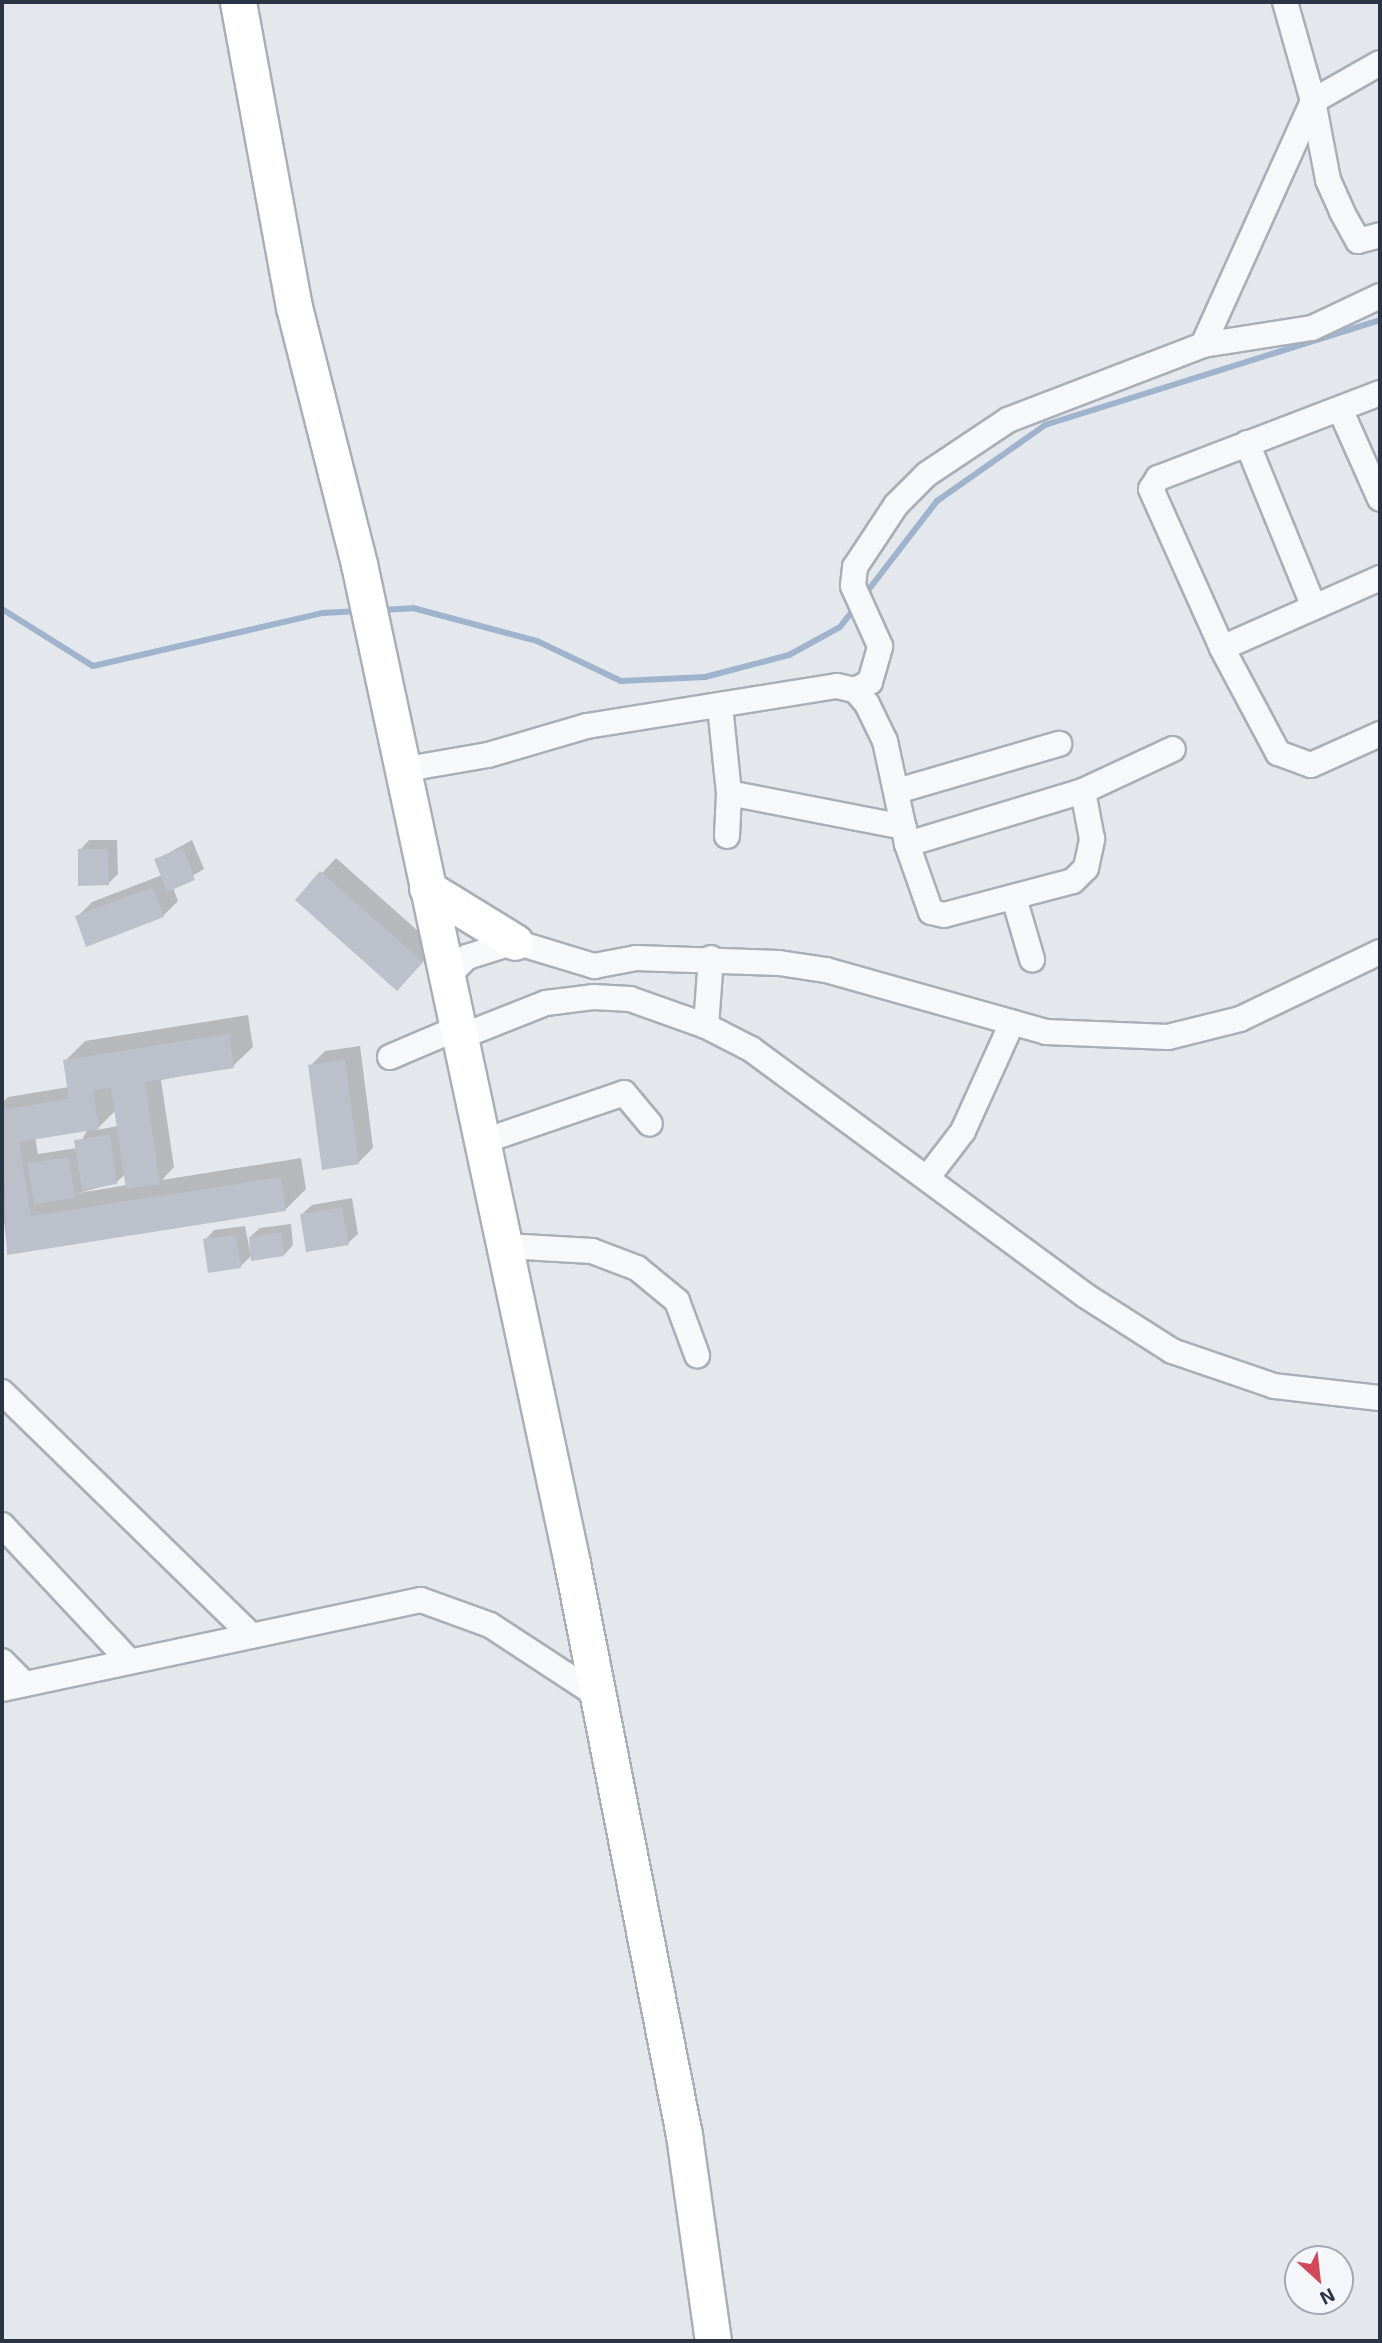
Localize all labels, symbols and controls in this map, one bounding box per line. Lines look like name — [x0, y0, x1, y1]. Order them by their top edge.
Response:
north arrow — [1284, 2245, 1354, 2315]
text: N — [1317, 2284, 1339, 2311]

